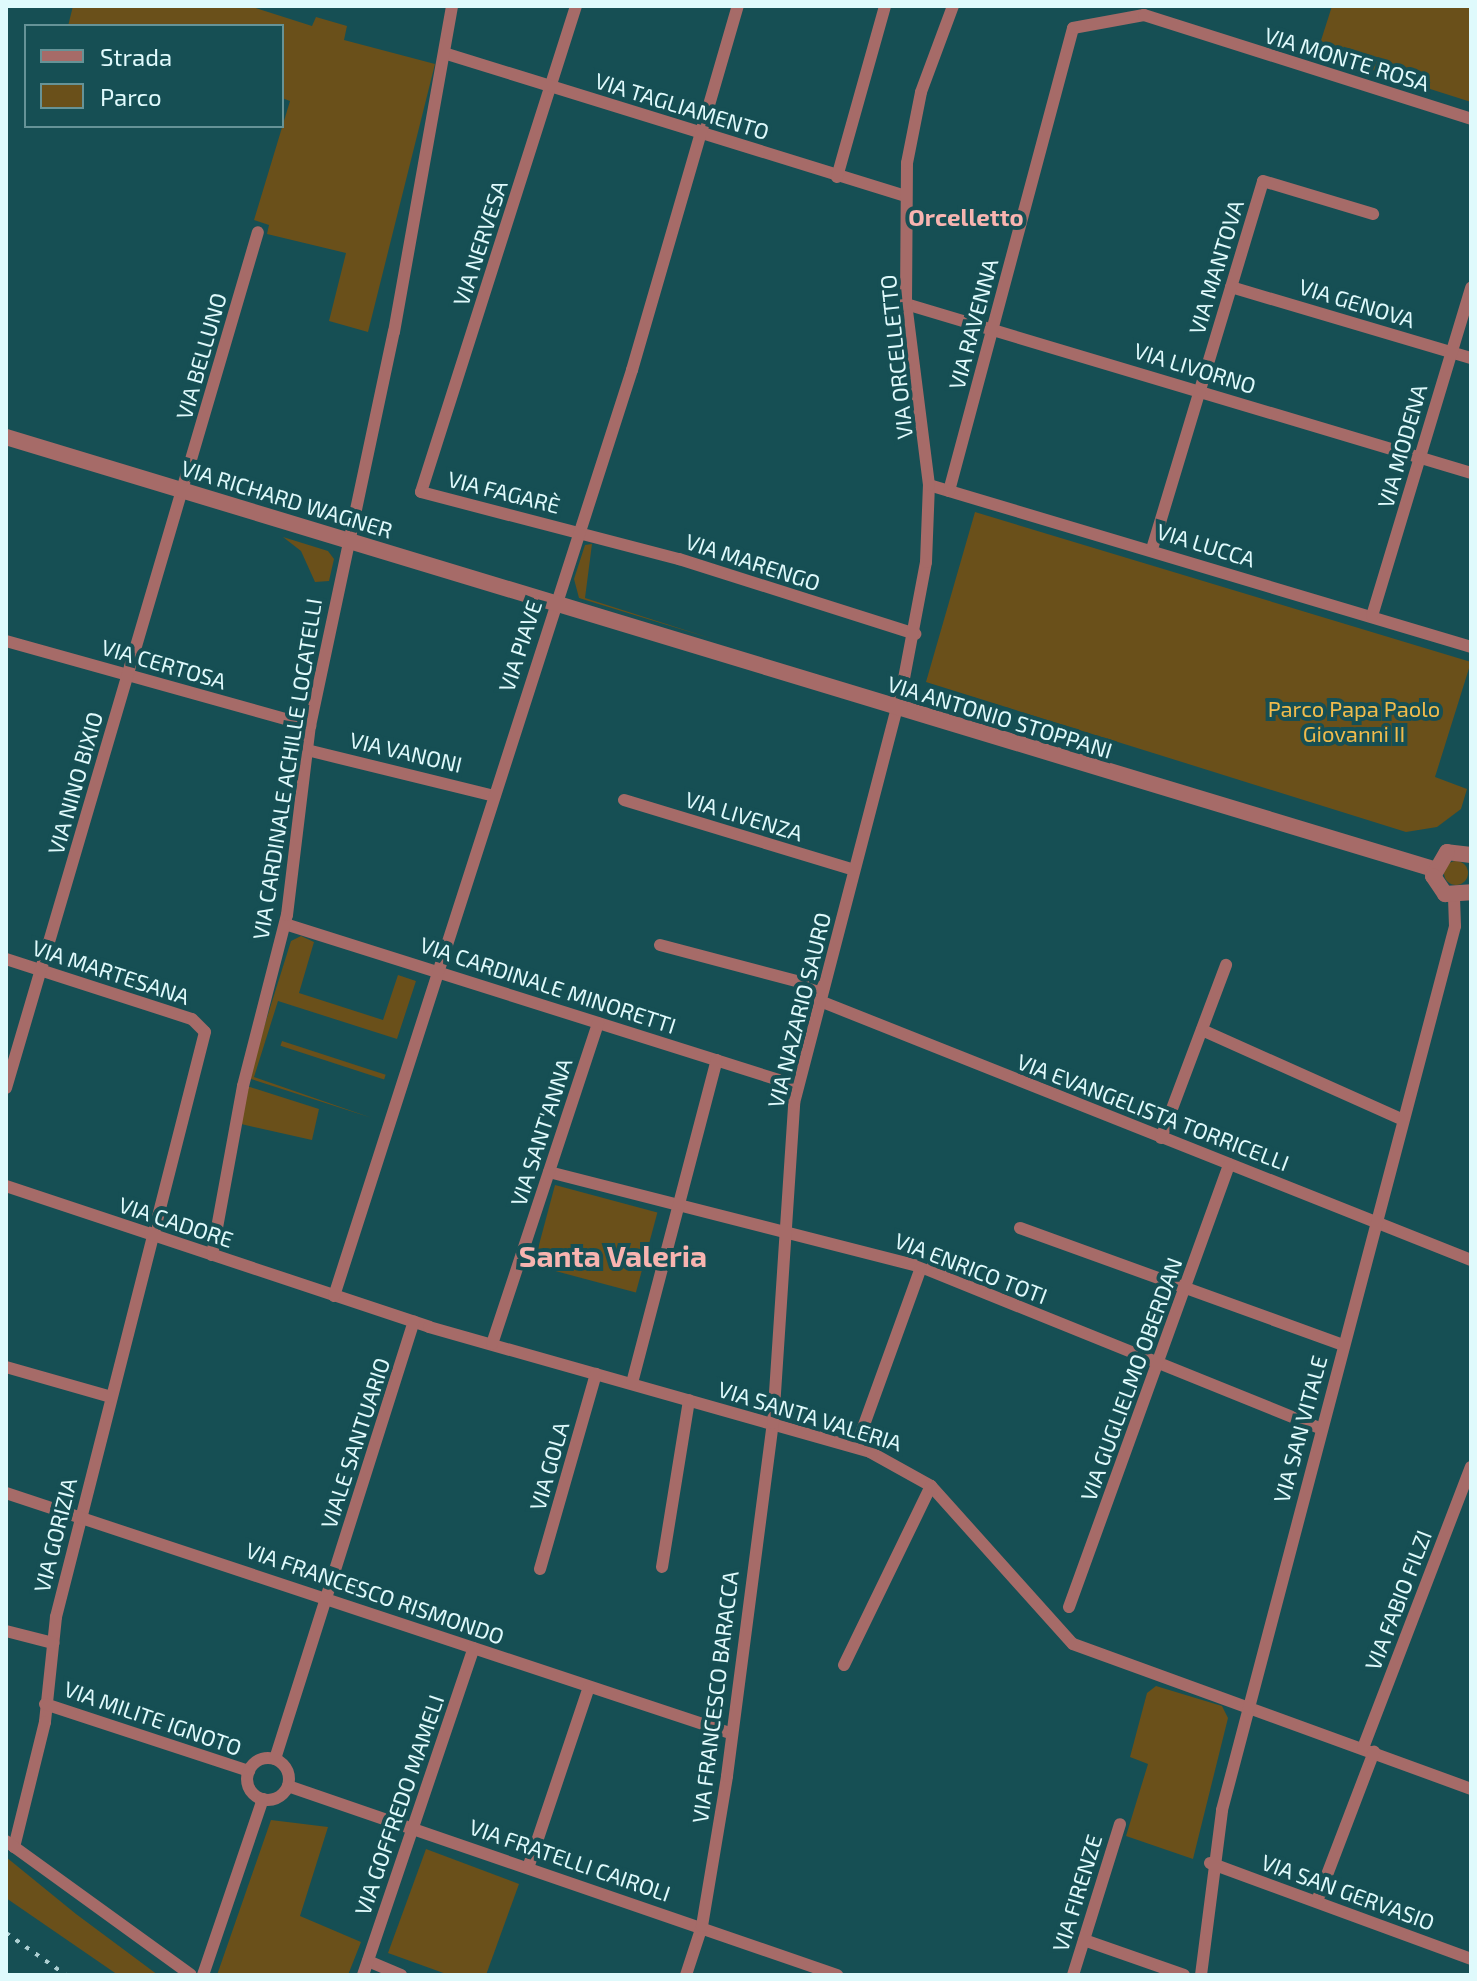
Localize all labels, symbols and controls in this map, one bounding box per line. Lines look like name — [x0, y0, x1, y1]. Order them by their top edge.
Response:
street label: VIA MONTE ROSA — [1261, 21, 1433, 97]
legend — [24, 24, 284, 128]
text: Strada — [100, 42, 172, 71]
street label: VIA TAGLIAMENTO — [591, 67, 773, 145]
text: Parco — [100, 82, 162, 111]
street label: VIA NERVESA — [447, 177, 513, 309]
street label: VIA MANTOVA — [1183, 196, 1249, 338]
district label: Orcelletto — [908, 203, 1024, 231]
street label: VIA RAVENNA — [943, 256, 1003, 392]
street label: VIA ORCELLETTO — [874, 273, 918, 441]
street label: VIA GENOVA — [1296, 273, 1418, 333]
street label: VIA BELLUNO — [170, 289, 232, 423]
street label: VIA LIVORNO — [1131, 337, 1259, 399]
street label: VIA MODENA — [1372, 381, 1432, 511]
street label: VIA RICHARD WAGNER — [178, 454, 396, 544]
street label: VIA FAGARÈ — [445, 465, 563, 519]
street label: VIA LUCCA — [1153, 517, 1259, 573]
street label: VIA MARENGO — [682, 528, 824, 596]
street label: VIA CARDINALE ACHILLE LOCATELLI — [247, 596, 327, 942]
street label: VIA PIAVE — [493, 597, 547, 695]
street label: VIA CERTOSA — [98, 634, 230, 694]
street label: VIA ANTONIO STOPPANI — [884, 670, 1116, 764]
park label: Parco Papa Paolo Giovanni II — [1268, 695, 1440, 746]
street label: VIA NINO BIXIO — [42, 708, 108, 858]
street label: VIA VANONI — [347, 726, 465, 778]
street label: VIA LIVENZA — [682, 786, 806, 846]
street label: VIA NAZARIO SAURO — [762, 909, 836, 1111]
street label: VIA CARDINALE MINORETTI — [416, 931, 680, 1039]
street label: VIA MARTESANA — [29, 934, 193, 1010]
street label: VIA EVANGELISTA TORRICELLI — [1012, 1048, 1294, 1176]
street label: VIA SANT'ANNA — [505, 1055, 577, 1209]
street label: VIA CADORE — [115, 1191, 237, 1253]
street label: VIA ENRICO TOTI — [891, 1227, 1051, 1309]
district label: Santa Valeria — [519, 1237, 707, 1273]
street label: VIA GUGLIELMO OBERDAN — [1075, 1253, 1187, 1505]
street label: VIA SAN VITALE — [1268, 1352, 1332, 1506]
street label: VIALE SANTUARIO — [315, 1354, 395, 1532]
street label: VIA SANTA VALERIA — [714, 1375, 906, 1457]
street label: VIA GOLA — [524, 1419, 574, 1513]
street label: VIA GORIZIA — [28, 1475, 82, 1595]
street label: VIA FABIO FILZI — [1359, 1526, 1437, 1674]
street label: VIA FRANCESCO RISMONDO — [242, 1536, 508, 1650]
street label: VIA FRANCESCO BARACCA — [686, 1569, 744, 1825]
street label: VIA MILITE IGNOTO — [61, 1675, 245, 1761]
street label: VIA GOFFREDO MAMELI — [349, 1691, 449, 1919]
street label: VIA FRATELLI CAIROLI — [466, 1813, 674, 1907]
street label: VIA FIRENZE — [1047, 1831, 1107, 1955]
street label: VIA SAN GERVASIO — [1258, 1848, 1438, 1936]

